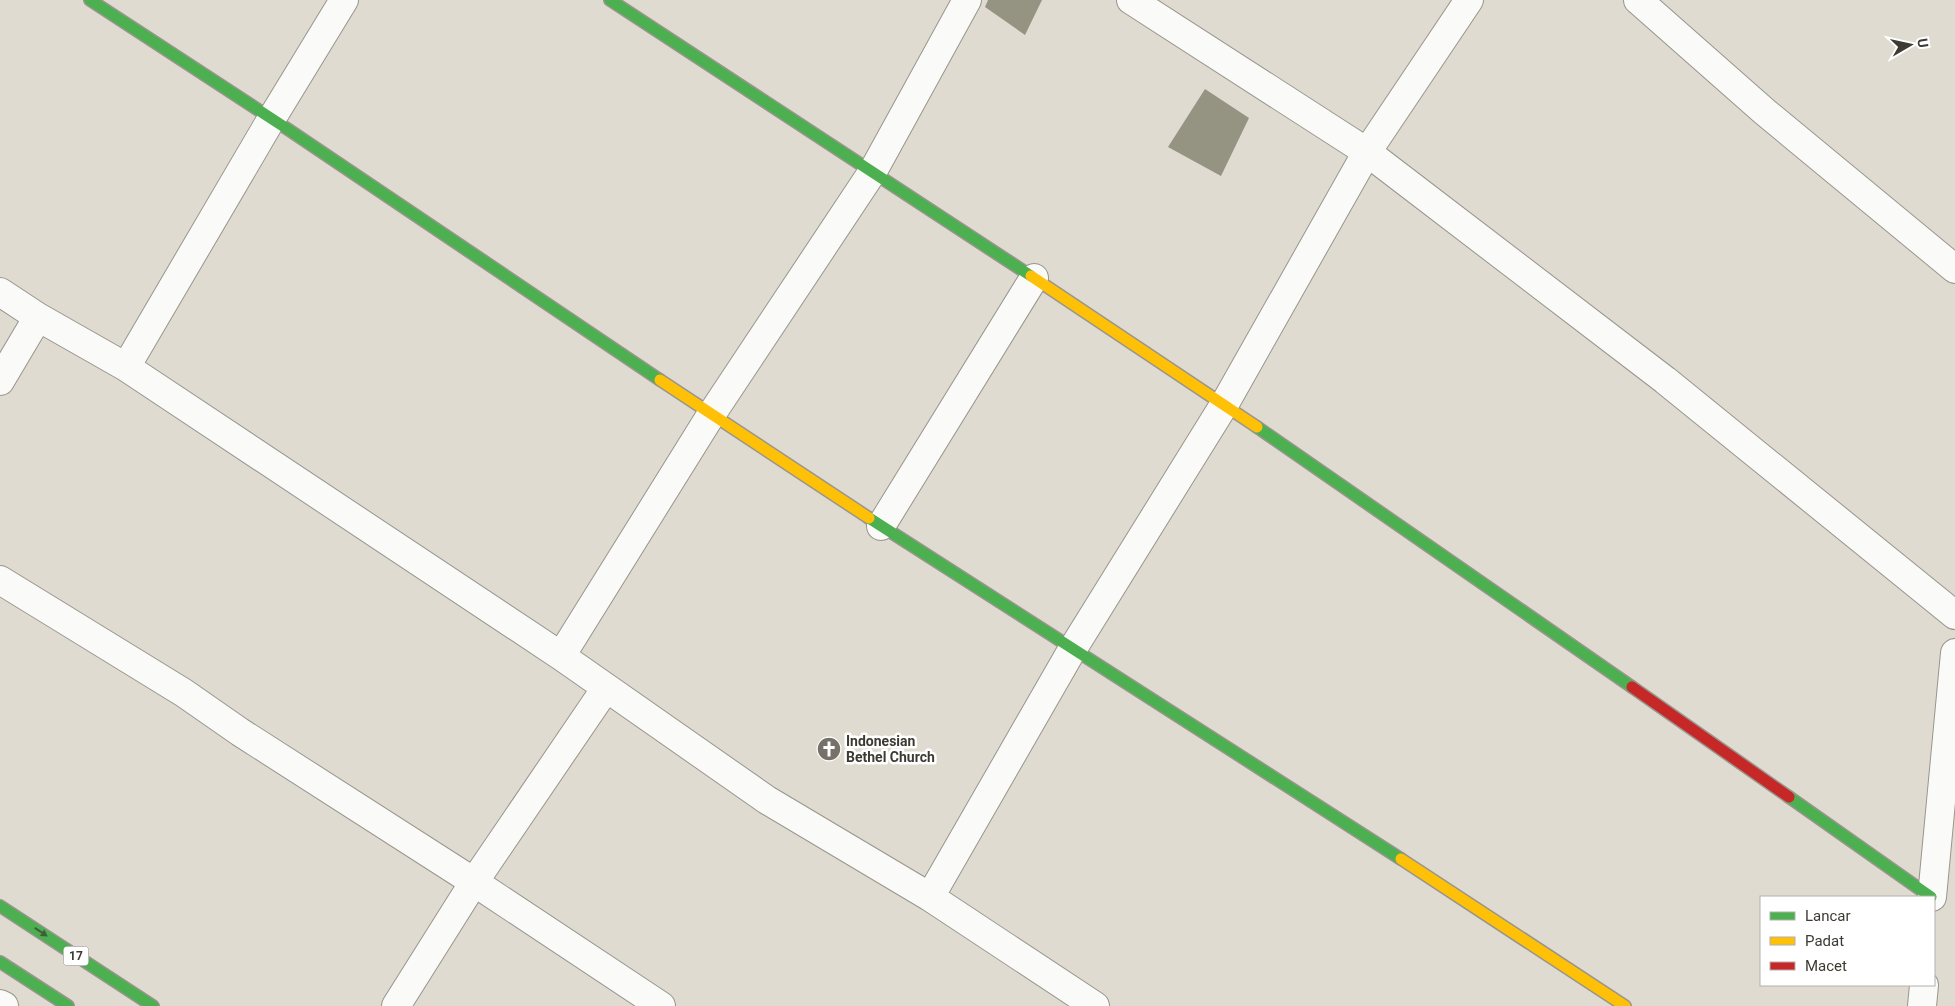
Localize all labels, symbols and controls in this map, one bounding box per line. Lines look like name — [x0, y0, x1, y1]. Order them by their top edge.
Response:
north arrow — [1885, 20, 1935, 70]
text: U — [1914, 37, 1931, 49]
place label: Indonesian Bethel Church — [846, 733, 935, 765]
church icon: Indonesian Bethel Church — [816, 736, 842, 762]
legend — [1760, 896, 1935, 986]
text: Lancar — [1805, 907, 1851, 925]
one-way arrow — [34, 928, 47, 937]
text: Padat — [1805, 932, 1844, 950]
road number: 17 — [64, 946, 88, 966]
text: Macet — [1805, 957, 1847, 975]

